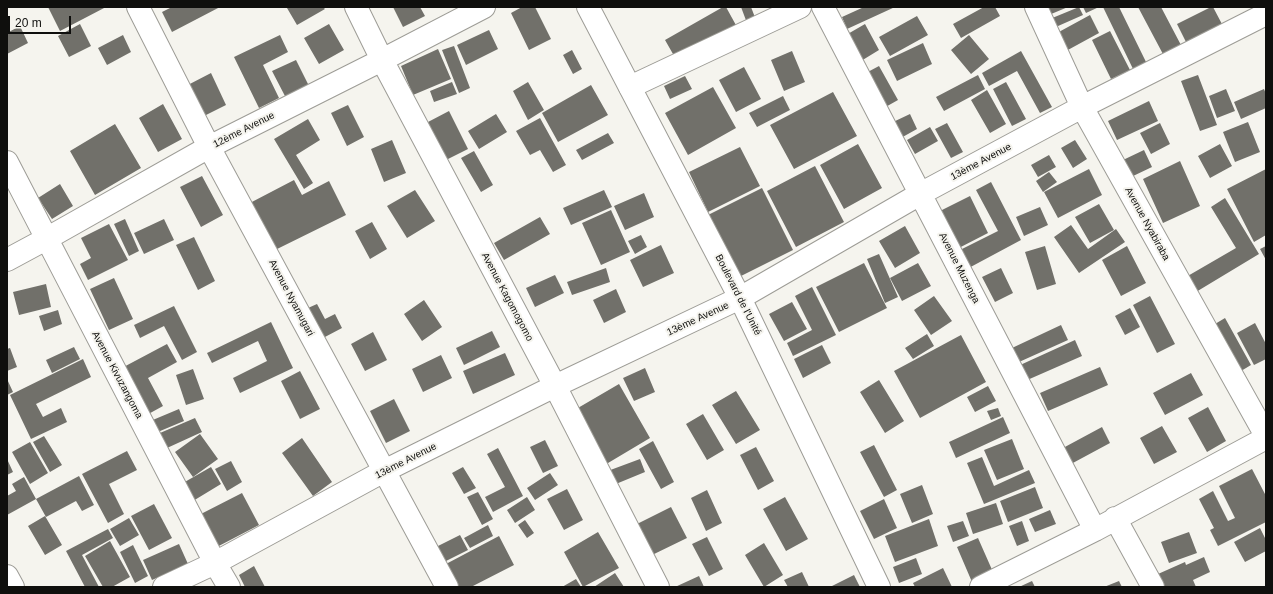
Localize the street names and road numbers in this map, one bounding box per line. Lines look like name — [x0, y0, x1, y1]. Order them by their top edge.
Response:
street label: 12ème Avenue — [211, 109, 277, 151]
street label: 13ème Avenue — [949, 141, 1013, 183]
street label: Avenue Nyabiraba — [1122, 185, 1172, 263]
street label: Avenue Muzenga — [936, 231, 982, 305]
street label: Avenue Kagomogomo — [479, 251, 535, 343]
street label: Boulevard de l'Unité — [712, 253, 764, 337]
street label: Avenue Nyamugari — [266, 258, 316, 338]
street label: 13ème Avenue — [665, 299, 731, 339]
street label: Avenue Kivuzangoma — [89, 329, 145, 421]
street label: 13ème Avenue — [373, 440, 439, 482]

